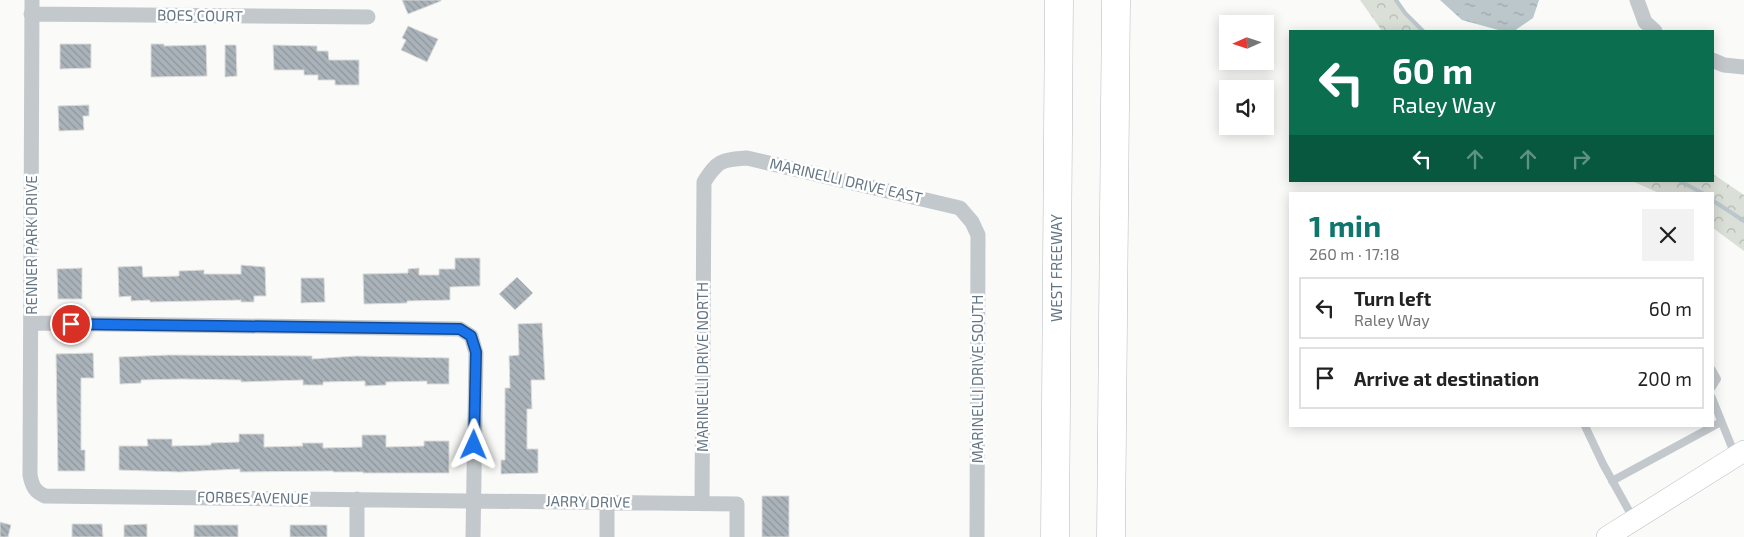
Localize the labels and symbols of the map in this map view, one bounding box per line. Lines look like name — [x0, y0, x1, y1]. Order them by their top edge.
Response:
street label: BOES COURT — [157, 5, 243, 25]
north arrow — [1219, 15, 1274, 70]
street label: MARINELLI DRIVE EAST — [768, 154, 925, 206]
street label: RENNER PARK DRIVE — [22, 175, 40, 315]
street label: WEST FREEWAY — [1047, 214, 1065, 322]
street label: MARINELLI DRIVE NORTH — [693, 282, 711, 452]
street label: MARINELLI DRIVE SOUTH — [968, 295, 986, 463]
pin — [50, 303, 92, 345]
position arrow — [447, 418, 499, 470]
street label: FORBES AVENUE — [197, 487, 309, 507]
street label: JARRY DRIVE — [545, 491, 631, 511]

